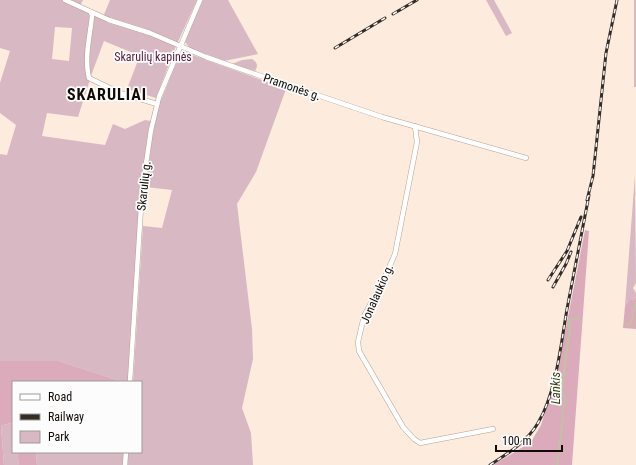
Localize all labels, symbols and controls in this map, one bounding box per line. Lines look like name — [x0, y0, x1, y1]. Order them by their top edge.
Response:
park label: Skarulių kapinės — [114, 50, 192, 64]
street label: Pramonės g. — [262, 71, 322, 103]
district label: SKARULIAI — [67, 85, 147, 104]
street label: Skarulių g. — [134, 160, 154, 212]
street label: Jonalaukio g. — [358, 262, 396, 326]
water label: Lankis — [548, 372, 563, 404]
legend — [12, 381, 142, 453]
text: Road — [48, 390, 72, 404]
text: Railway — [48, 410, 84, 424]
scale bar — [496, 427, 562, 453]
text: Park — [48, 430, 70, 444]
text: 100 m — [502, 434, 532, 448]

